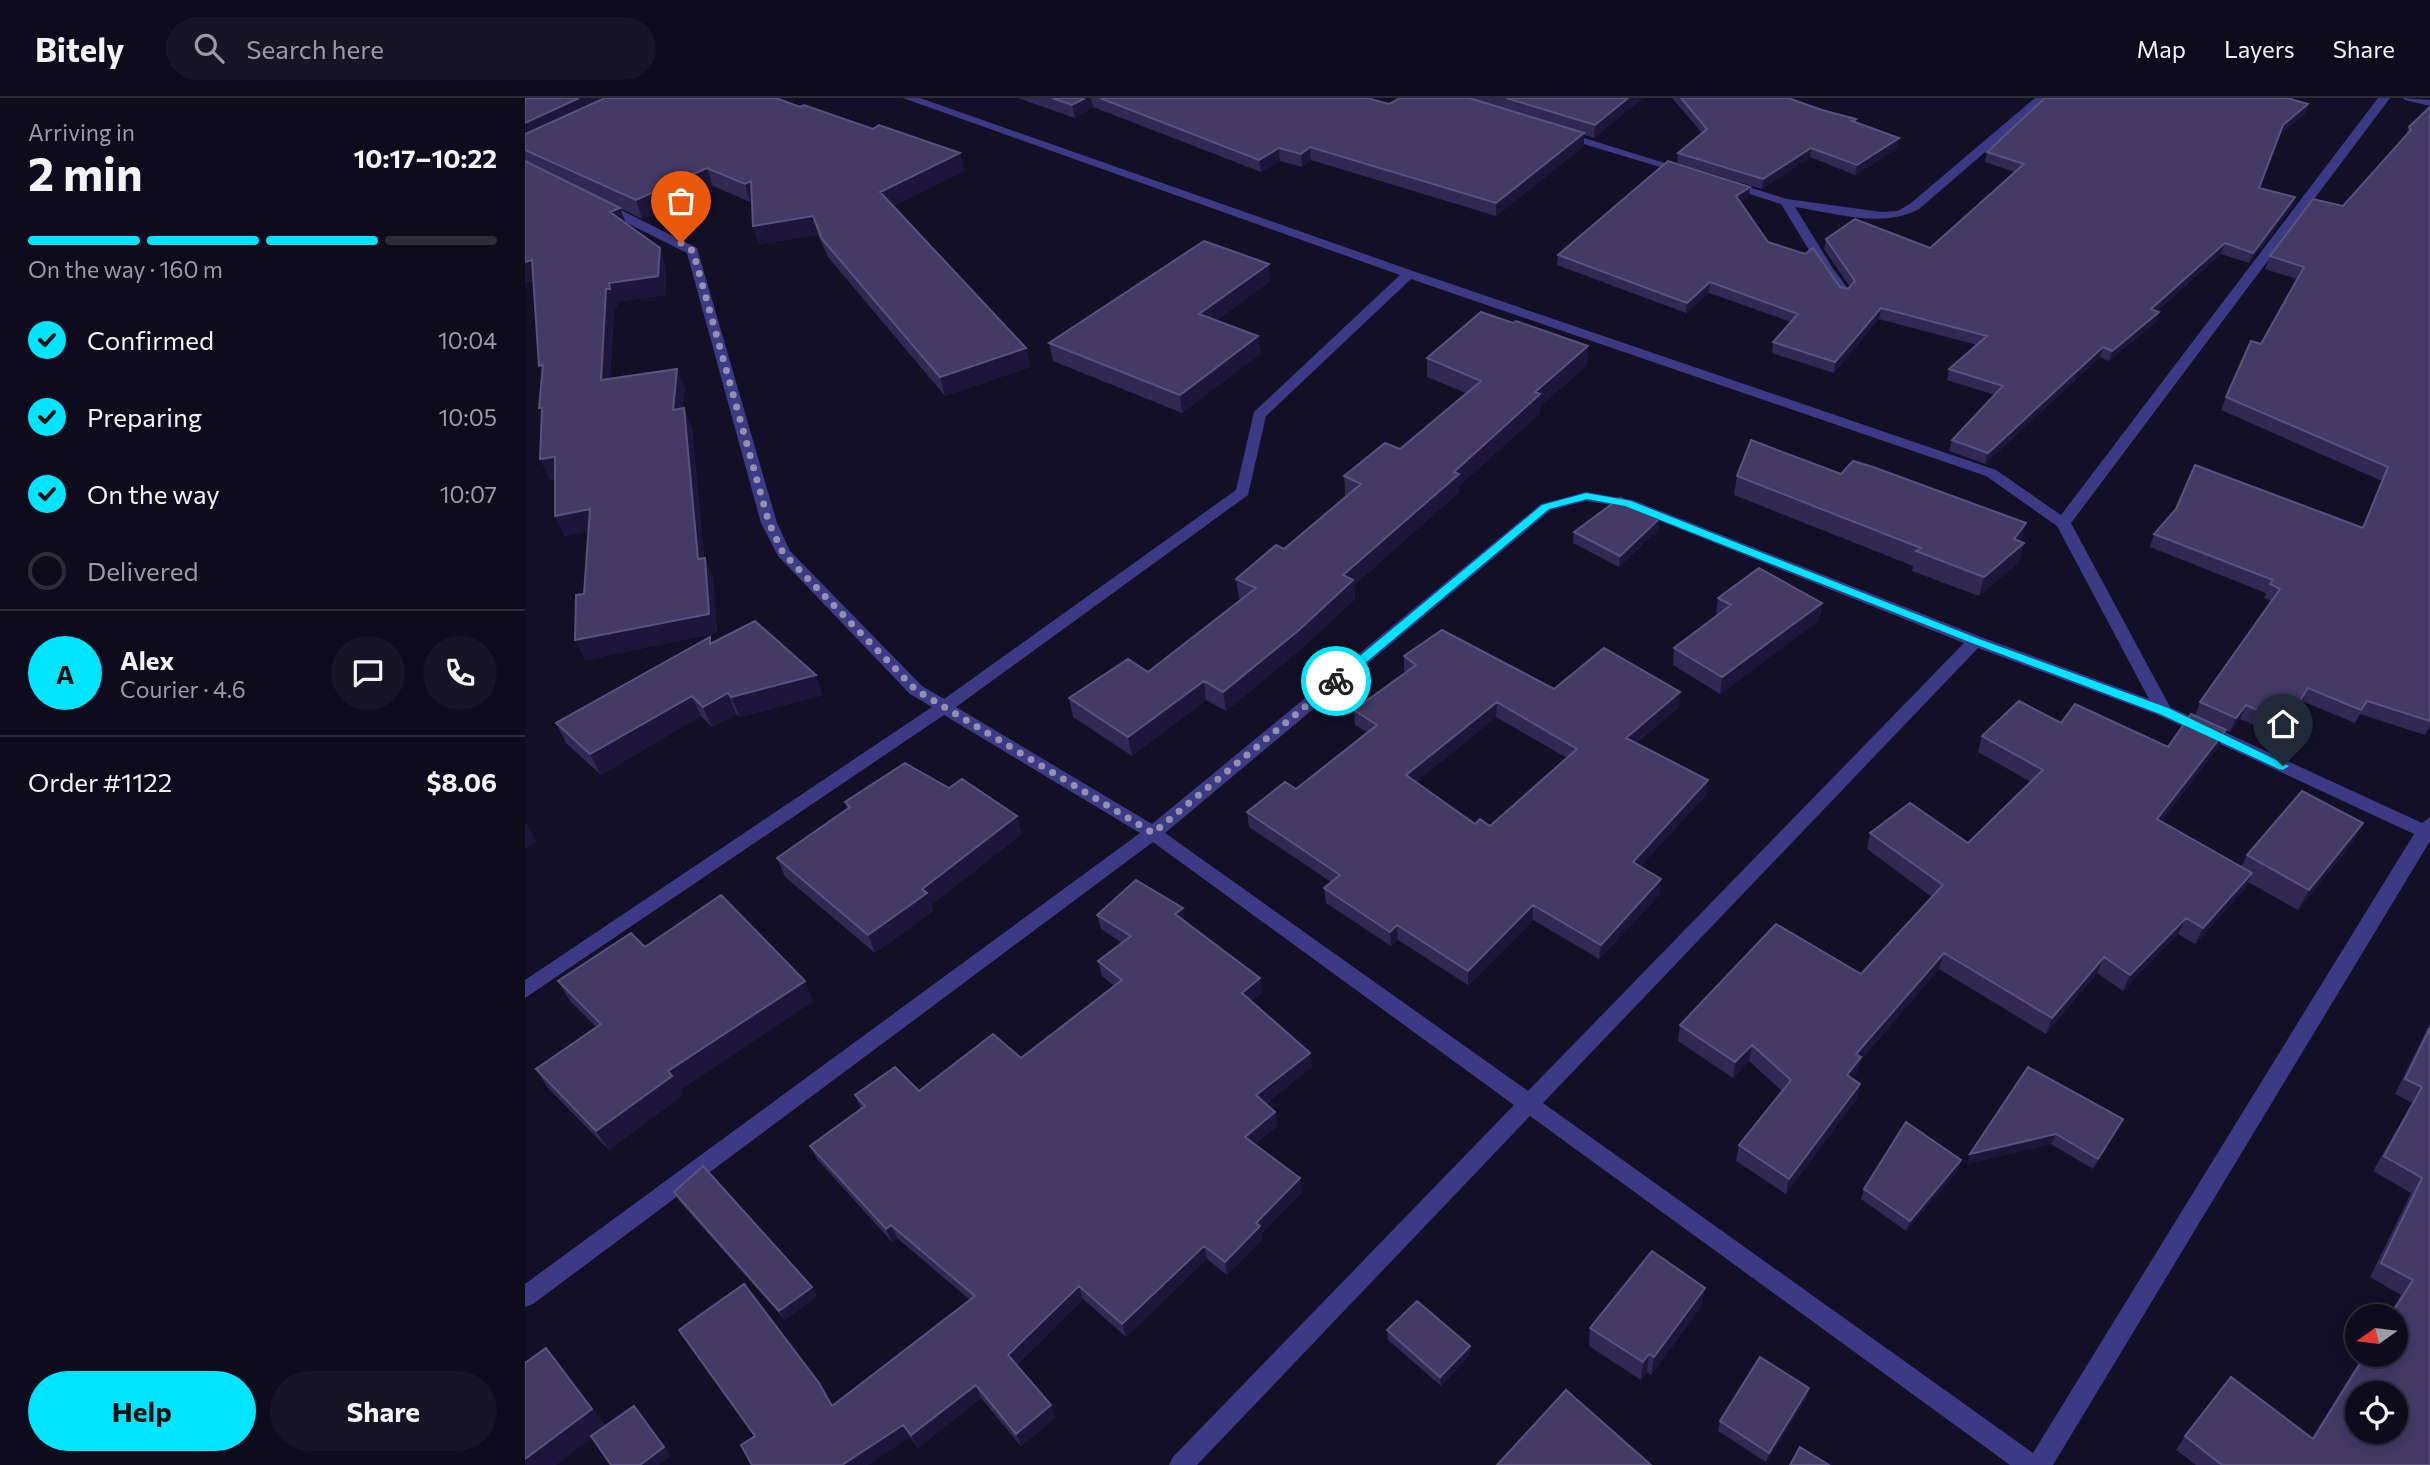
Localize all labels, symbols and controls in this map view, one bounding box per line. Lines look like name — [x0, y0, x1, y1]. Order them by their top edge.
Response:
search box — [166, 17, 656, 80]
text: Bitely — [35, 28, 124, 69]
icon: search — [190, 29, 228, 67]
text: Search here — [246, 33, 384, 64]
text: Map — [2137, 34, 2186, 63]
text: Layers — [2224, 34, 2295, 63]
text: Share — [2333, 34, 2395, 63]
text: Arriving in — [28, 118, 135, 146]
text: 10:17–10:22 — [354, 142, 497, 173]
text: 2 min — [28, 144, 143, 200]
pin — [651, 171, 711, 243]
icon: bag — [662, 182, 700, 220]
text: On the way · 160 m — [28, 255, 223, 283]
icon: check — [28, 321, 66, 359]
text: Confirmed — [87, 324, 214, 355]
text: 10:04 — [438, 326, 497, 354]
icon: check — [28, 398, 66, 436]
text: Preparing — [87, 401, 202, 432]
text: 10:05 — [439, 403, 497, 431]
icon: check — [28, 475, 66, 513]
text: On the way — [87, 478, 220, 509]
text: 10:07 — [440, 480, 497, 508]
text: Delivered — [87, 555, 198, 586]
button: chat — [331, 636, 405, 710]
button: phone — [423, 636, 497, 710]
text: Alex — [120, 644, 174, 675]
courier — [1301, 646, 1371, 716]
text: A — [56, 658, 74, 689]
icon: bike — [1317, 662, 1355, 700]
text: Courier · 4.6 — [120, 675, 246, 703]
pin — [2253, 694, 2313, 766]
icon: home — [2264, 705, 2302, 743]
text: Order #1122 — [28, 766, 172, 797]
text: $8.06 — [427, 766, 497, 797]
north arrow — [2345, 1304, 2408, 1367]
map controls — [2345, 1304, 2408, 1444]
button: Help — [28, 1371, 256, 1451]
button: Share — [270, 1371, 497, 1451]
button: locate — [2345, 1381, 2408, 1444]

